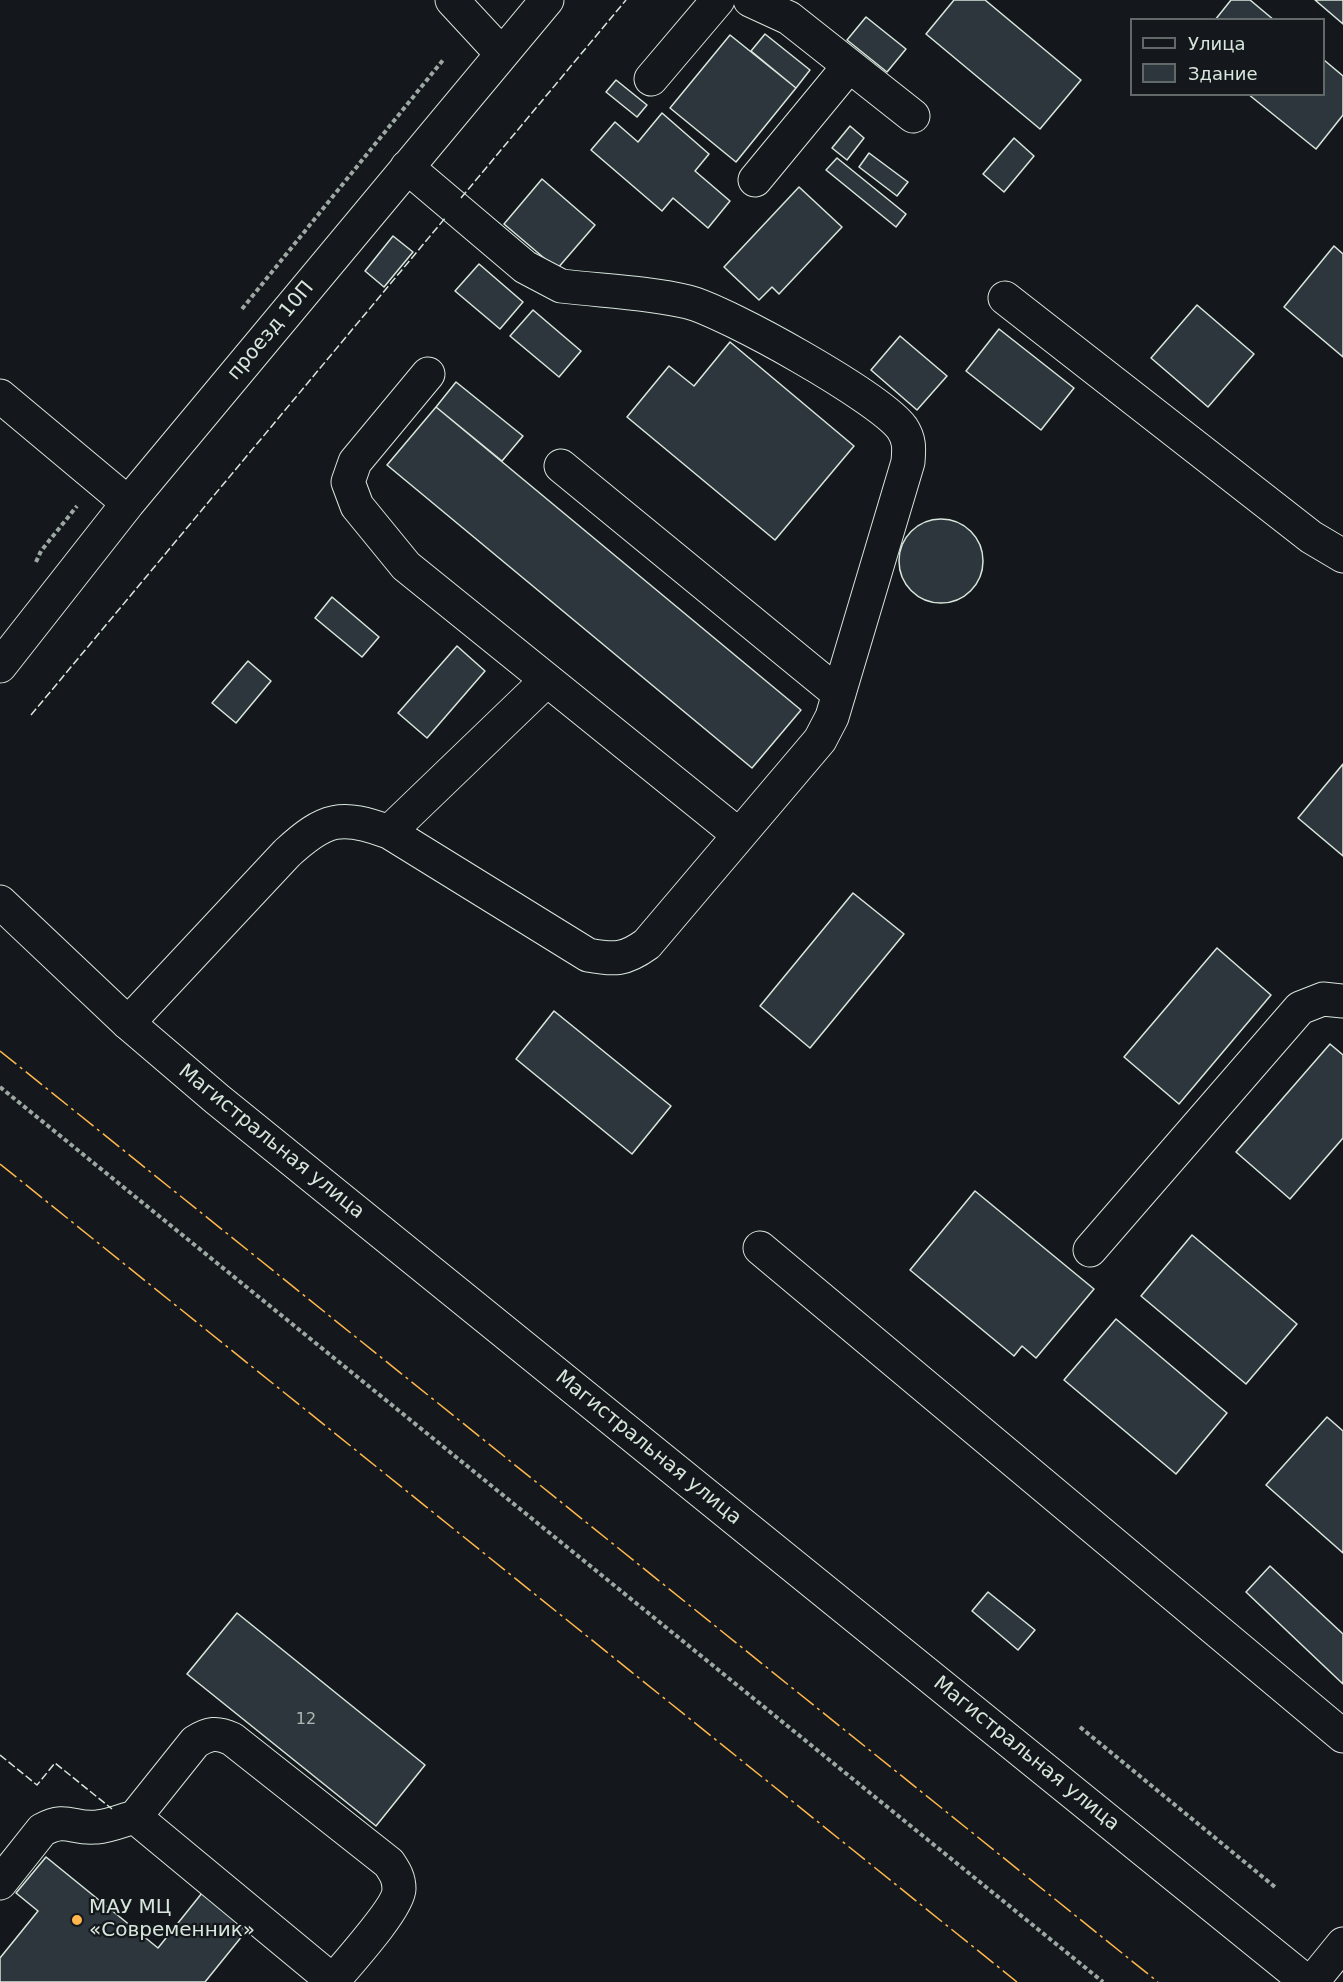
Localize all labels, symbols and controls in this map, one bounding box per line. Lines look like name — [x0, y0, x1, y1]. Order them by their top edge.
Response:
legend — [1130, 18, 1325, 96]
text: Улица — [1188, 33, 1245, 54]
text: Здание — [1188, 63, 1258, 84]
street label: проезд 10П — [223, 277, 319, 385]
street label: Магистральная улица — [173, 1060, 369, 1224]
street label: Магистральная улица — [550, 1366, 746, 1530]
street label: Магистральная улица — [928, 1672, 1124, 1836]
house number: 12 — [296, 1710, 316, 1730]
place label: МАУ МЦ «Современник» — [89, 1896, 255, 1943]
marker: МАУ МЦ «Современник» — [70, 1913, 84, 1927]

